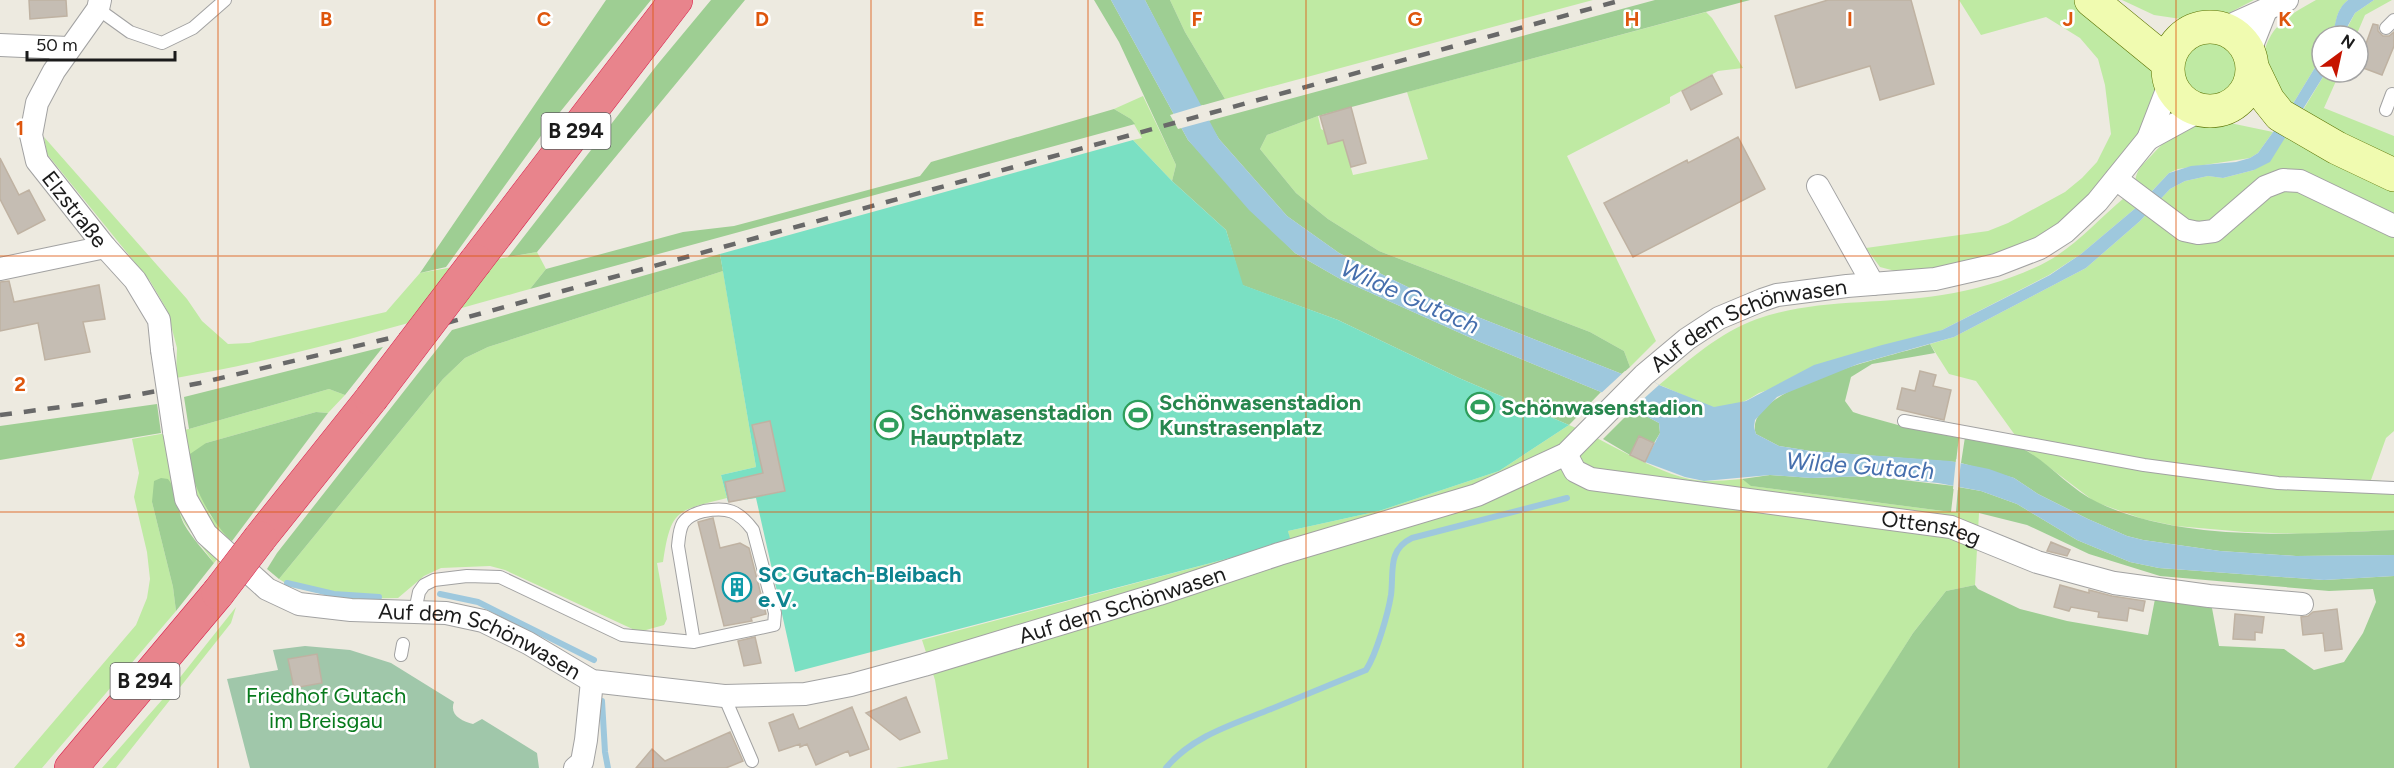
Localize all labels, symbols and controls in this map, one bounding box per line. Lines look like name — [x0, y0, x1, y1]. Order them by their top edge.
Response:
text: B — [320, 7, 332, 31]
text: C — [537, 7, 551, 31]
text: D — [755, 7, 769, 31]
text: E — [973, 7, 985, 31]
text: F — [1191, 7, 1203, 31]
text: G — [1408, 7, 1423, 31]
text: H — [1625, 7, 1640, 31]
text: I — [1847, 7, 1853, 31]
text: J — [2062, 7, 2074, 31]
text: K — [2278, 7, 2292, 31]
scale bar — [27, 24, 176, 62]
north arrow — [2310, 24, 2370, 84]
text: N — [2338, 31, 2358, 53]
text: 50 m — [36, 34, 78, 56]
road number: B 294 — [542, 113, 610, 149]
text: 1 — [16, 116, 24, 140]
street label: Elzstraße — [36, 166, 113, 253]
water label: Wilde Gutach — [1336, 253, 1484, 340]
street label: Auf dem Schönwasen — [1645, 273, 1848, 378]
text: 2 — [14, 372, 26, 396]
place label: Schönwasenstadion Kunstrasenplatz — [1159, 389, 1361, 441]
sports icon: Schönwasenstadion — [1464, 391, 1496, 423]
place label: Schönwasenstadion — [1501, 394, 1703, 421]
place label: Schönwasenstadion Hauptplatz — [910, 399, 1112, 451]
sports icon: Schönwasenstadion Kunstrasenplatz — [1122, 399, 1154, 431]
sports icon: Schönwasenstadion Hauptplatz — [873, 409, 905, 441]
water label: Wilde Gutach — [1785, 446, 1935, 485]
street label: Ottensteg — [1880, 505, 1985, 552]
street label: Auf dem Schönwasen — [1015, 560, 1229, 650]
place label: SC Gutach-Bleibach e.V. — [758, 561, 962, 613]
building icon: SC Gutach-Bleibach e.V. — [721, 571, 753, 603]
street label: Auf dem Schönwasen — [378, 598, 586, 685]
text: 3 — [14, 628, 26, 652]
road number: B 294 — [110, 663, 180, 699]
park label: Friedhof Gutach im Breisgau — [246, 682, 406, 734]

